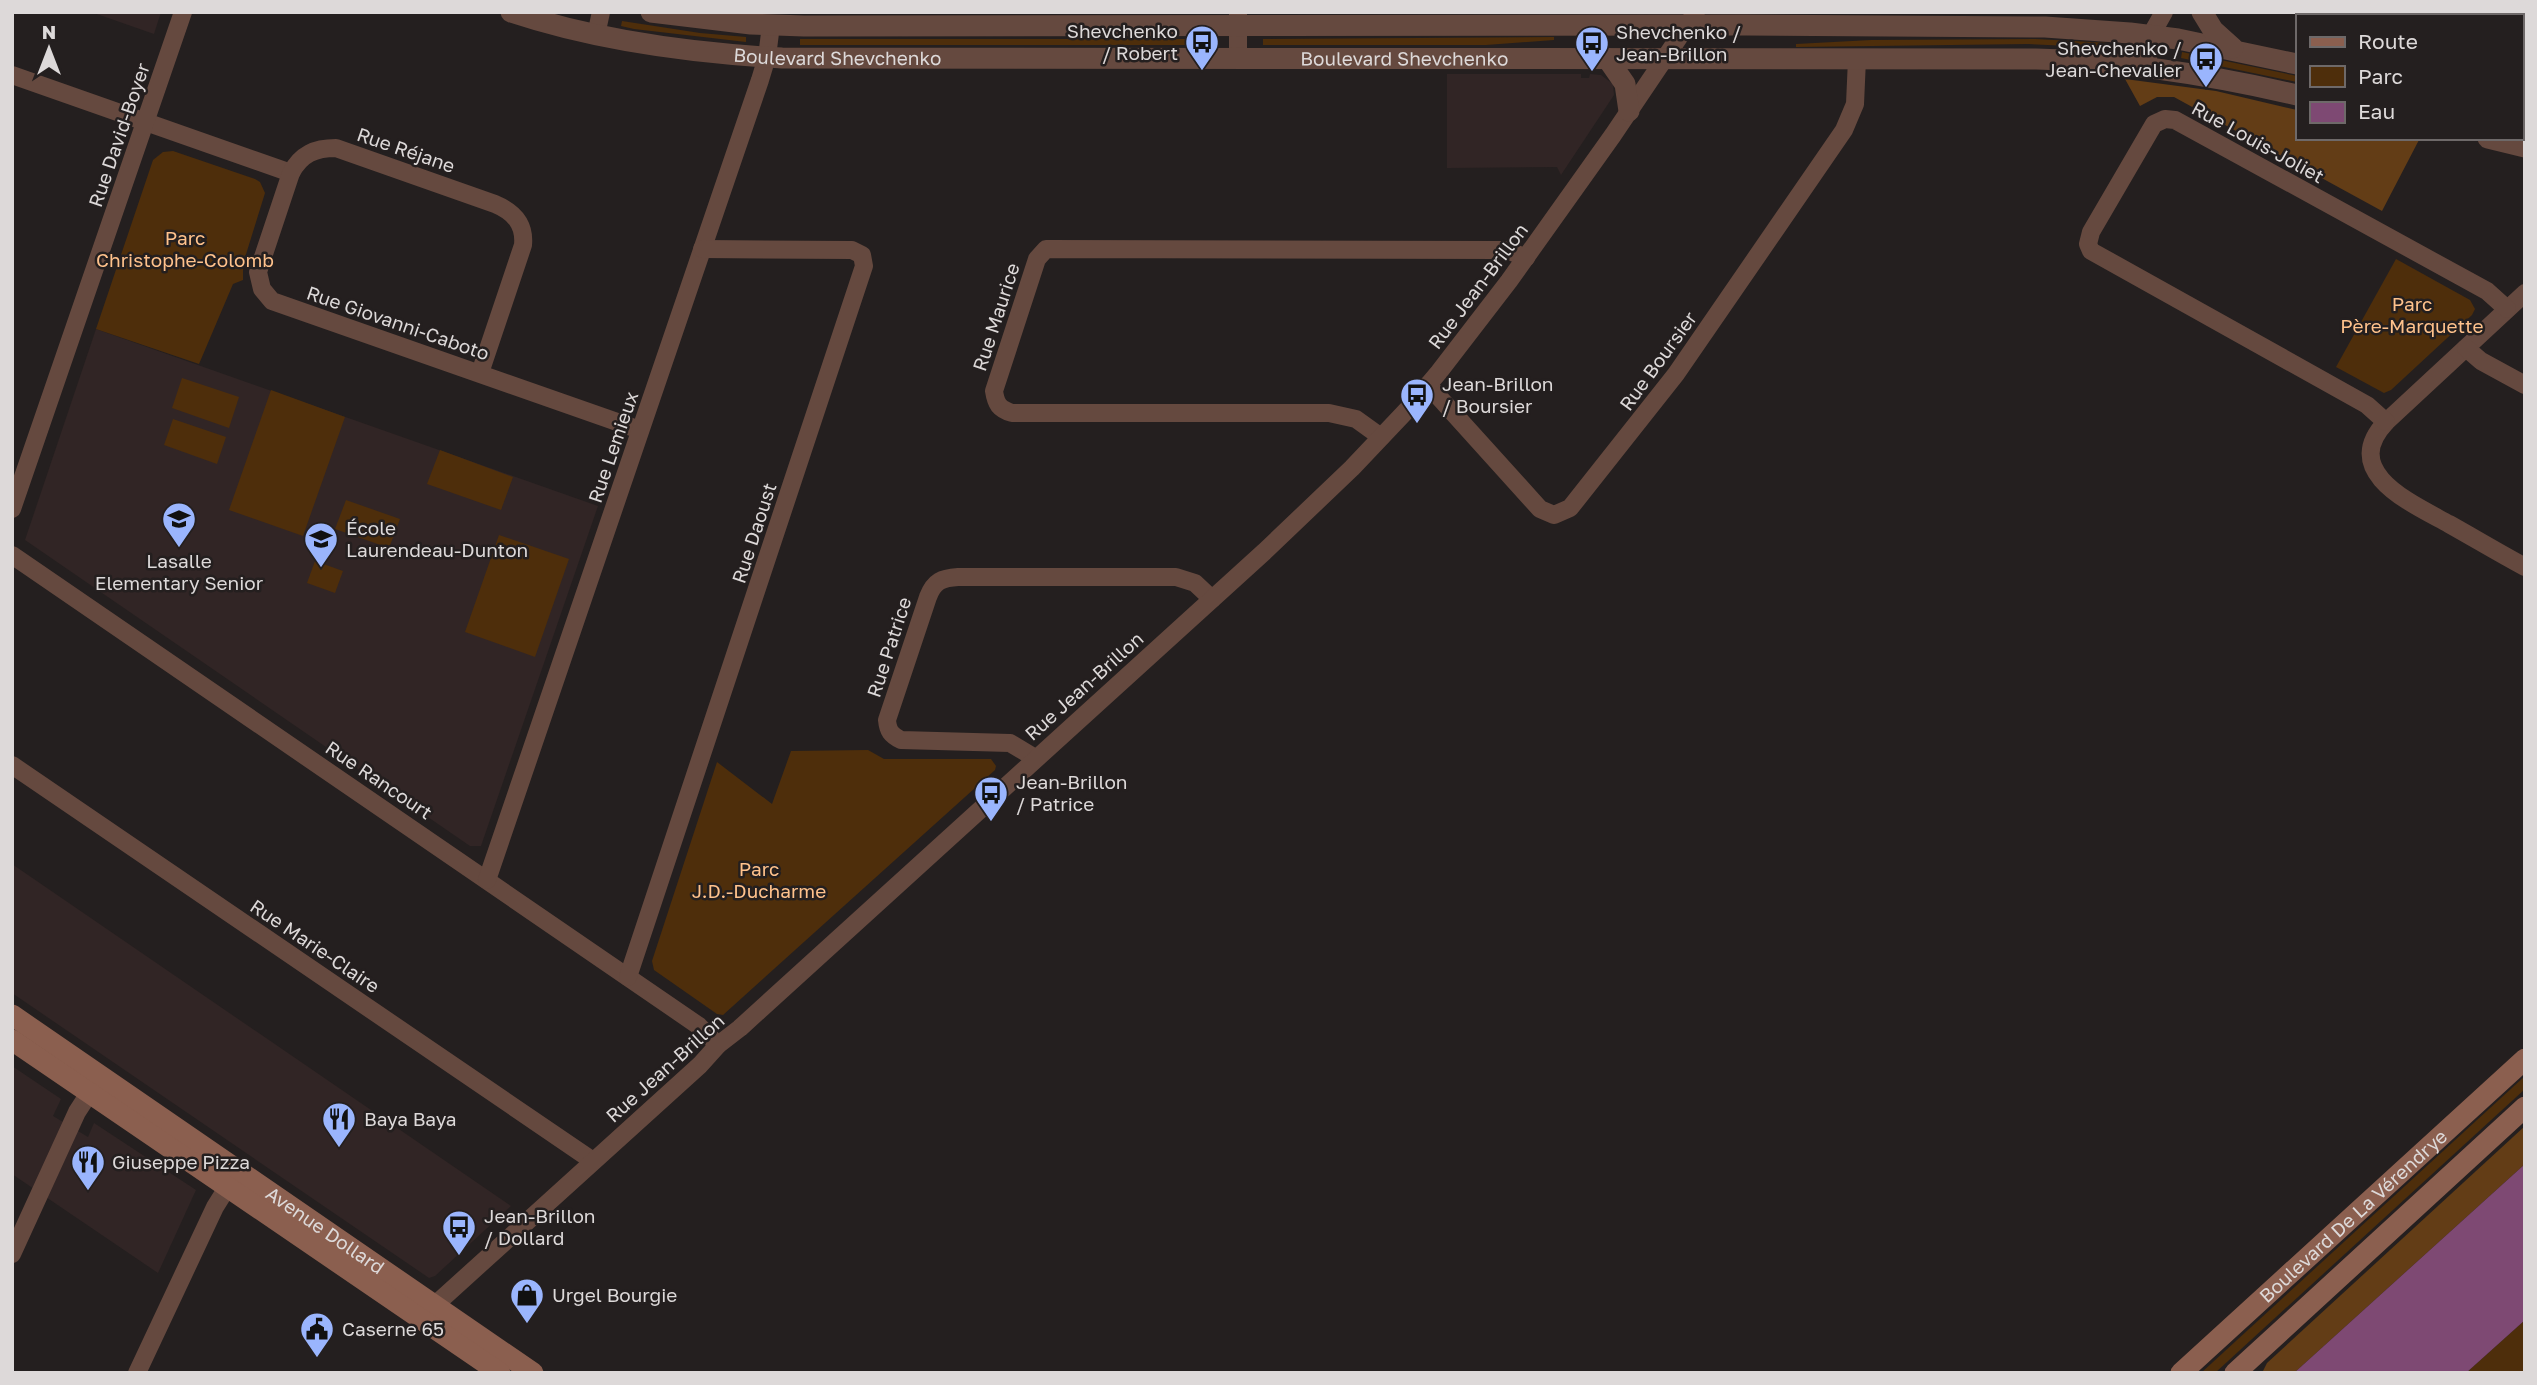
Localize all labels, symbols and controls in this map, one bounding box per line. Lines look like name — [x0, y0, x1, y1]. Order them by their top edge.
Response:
north arrow — [14, 14, 84, 84]
legend — [2296, 14, 2523, 140]
place label: Shevchenko / Robert — [1067, 19, 1178, 64]
text: N — [42, 20, 56, 43]
place label: Shevchenko / Jean-Brillon — [1616, 20, 1741, 65]
bus stop icon: Shevchenko / Robert — [1183, 23, 1221, 72]
bus stop icon: Shevchenko / Jean-Brillon — [1573, 24, 1611, 73]
text: Route — [2358, 28, 2418, 54]
place label: Shevchenko / Jean-Chevalier — [2045, 36, 2183, 81]
bus stop icon: Shevchenko / Jean-Chevalier — [2187, 40, 2225, 89]
street label: Boulevard Shevchenko — [733, 43, 941, 69]
street label: Boulevard Shevchenko — [1300, 46, 1508, 70]
street label: Rue David-Boyer — [83, 59, 154, 210]
text: Parc — [2358, 63, 2403, 89]
street label: Rue Louis-Joliet — [2188, 96, 2328, 187]
text: Eau — [2358, 98, 2395, 124]
street label: Rue Réjane — [354, 122, 458, 177]
street label: Rue Jean-Brillon — [1423, 218, 1532, 353]
park label: Parc Christophe-Colomb — [96, 226, 274, 271]
street label: Rue Maurice — [967, 260, 1024, 374]
street label: Rue Giovanni-Caboto — [304, 280, 492, 365]
park label: Parc Père-Marquette — [2340, 292, 2484, 337]
street label: Rue Boursier — [1614, 306, 1701, 415]
place label: Jean-Brillon / Boursier — [1442, 372, 1554, 417]
bus stop icon: Jean-Brillon / Boursier — [1398, 376, 1436, 425]
street label: Rue Lemieux — [583, 388, 642, 506]
street label: Rue Daoust — [726, 480, 781, 586]
school or university icon: Lasalle Elementary Senior — [160, 500, 198, 549]
place label: École Laurendeau-Dunton — [346, 516, 528, 561]
school or university icon: École Laurendeau-Dunton — [302, 520, 340, 569]
place label: Lasalle Elementary Senior — [95, 549, 264, 594]
street label: Rue Patrice — [862, 594, 916, 700]
street label: Rue Jean-Brillon — [1020, 626, 1148, 745]
street label: Rue Rancourt — [322, 735, 437, 824]
place label: Jean-Brillon / Patrice — [1016, 770, 1128, 815]
bus stop icon: Jean-Brillon / Patrice — [972, 774, 1010, 823]
park label: Parc J.D.-Ducharme — [692, 857, 826, 902]
street label: Rue Marie-Claire — [246, 894, 384, 997]
street label: Rue Jean-Brillon — [601, 1008, 729, 1127]
restaurant icon: Baya Baya — [320, 1100, 358, 1149]
place label: Baya Baya — [364, 1107, 457, 1130]
street label: Boulevard De La Vérendrye — [2254, 1124, 2451, 1307]
restaurant icon: Giuseppe Pizza — [69, 1143, 107, 1192]
place label: Giuseppe Pizza — [112, 1150, 250, 1173]
street label: Avenue Dollard — [262, 1181, 389, 1278]
place label: Jean-Brillon / Dollard — [484, 1204, 596, 1249]
bus stop icon: Jean-Brillon / Dollard — [440, 1208, 478, 1257]
shop icon: Urgel Bourgie — [508, 1276, 546, 1325]
place label: Urgel Bourgie — [552, 1283, 677, 1306]
public building icon: Caserne 65 — [298, 1310, 336, 1359]
place label: Caserne 65 — [342, 1317, 444, 1340]

